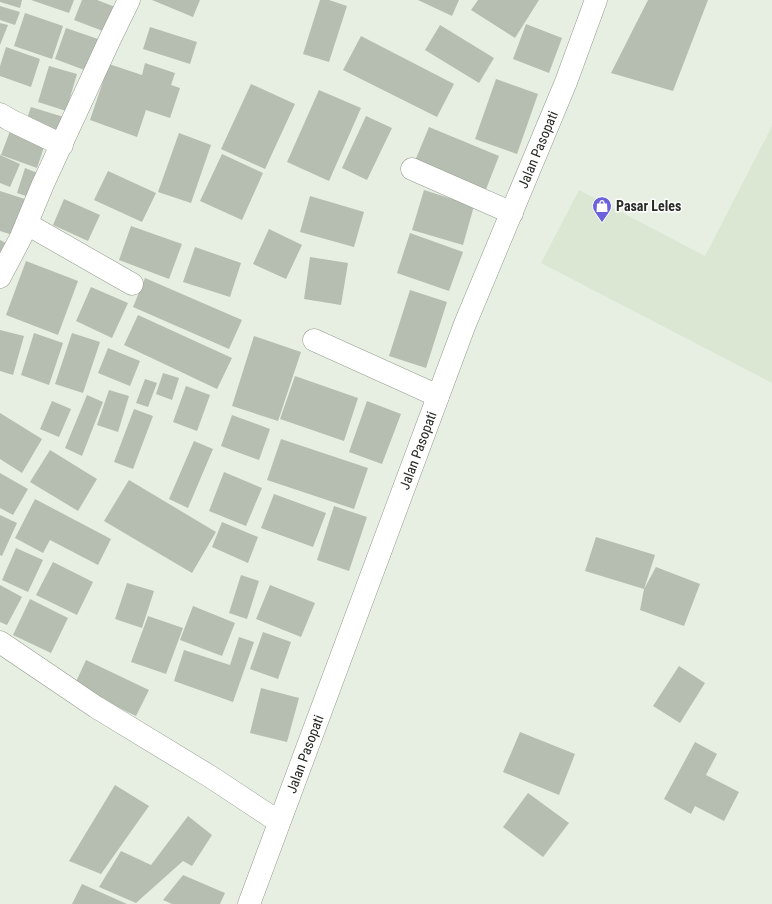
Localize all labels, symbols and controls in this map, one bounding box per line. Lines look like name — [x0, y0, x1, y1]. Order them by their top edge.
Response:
street label: Jalan Pasopati — [515, 108, 561, 191]
shop icon: Pasar Leles — [591, 195, 613, 223]
place label: Pasar Leles — [616, 198, 681, 214]
street label: Jalan Pasopati — [396, 409, 440, 492]
street label: Jalan Pasopati — [283, 713, 327, 795]

